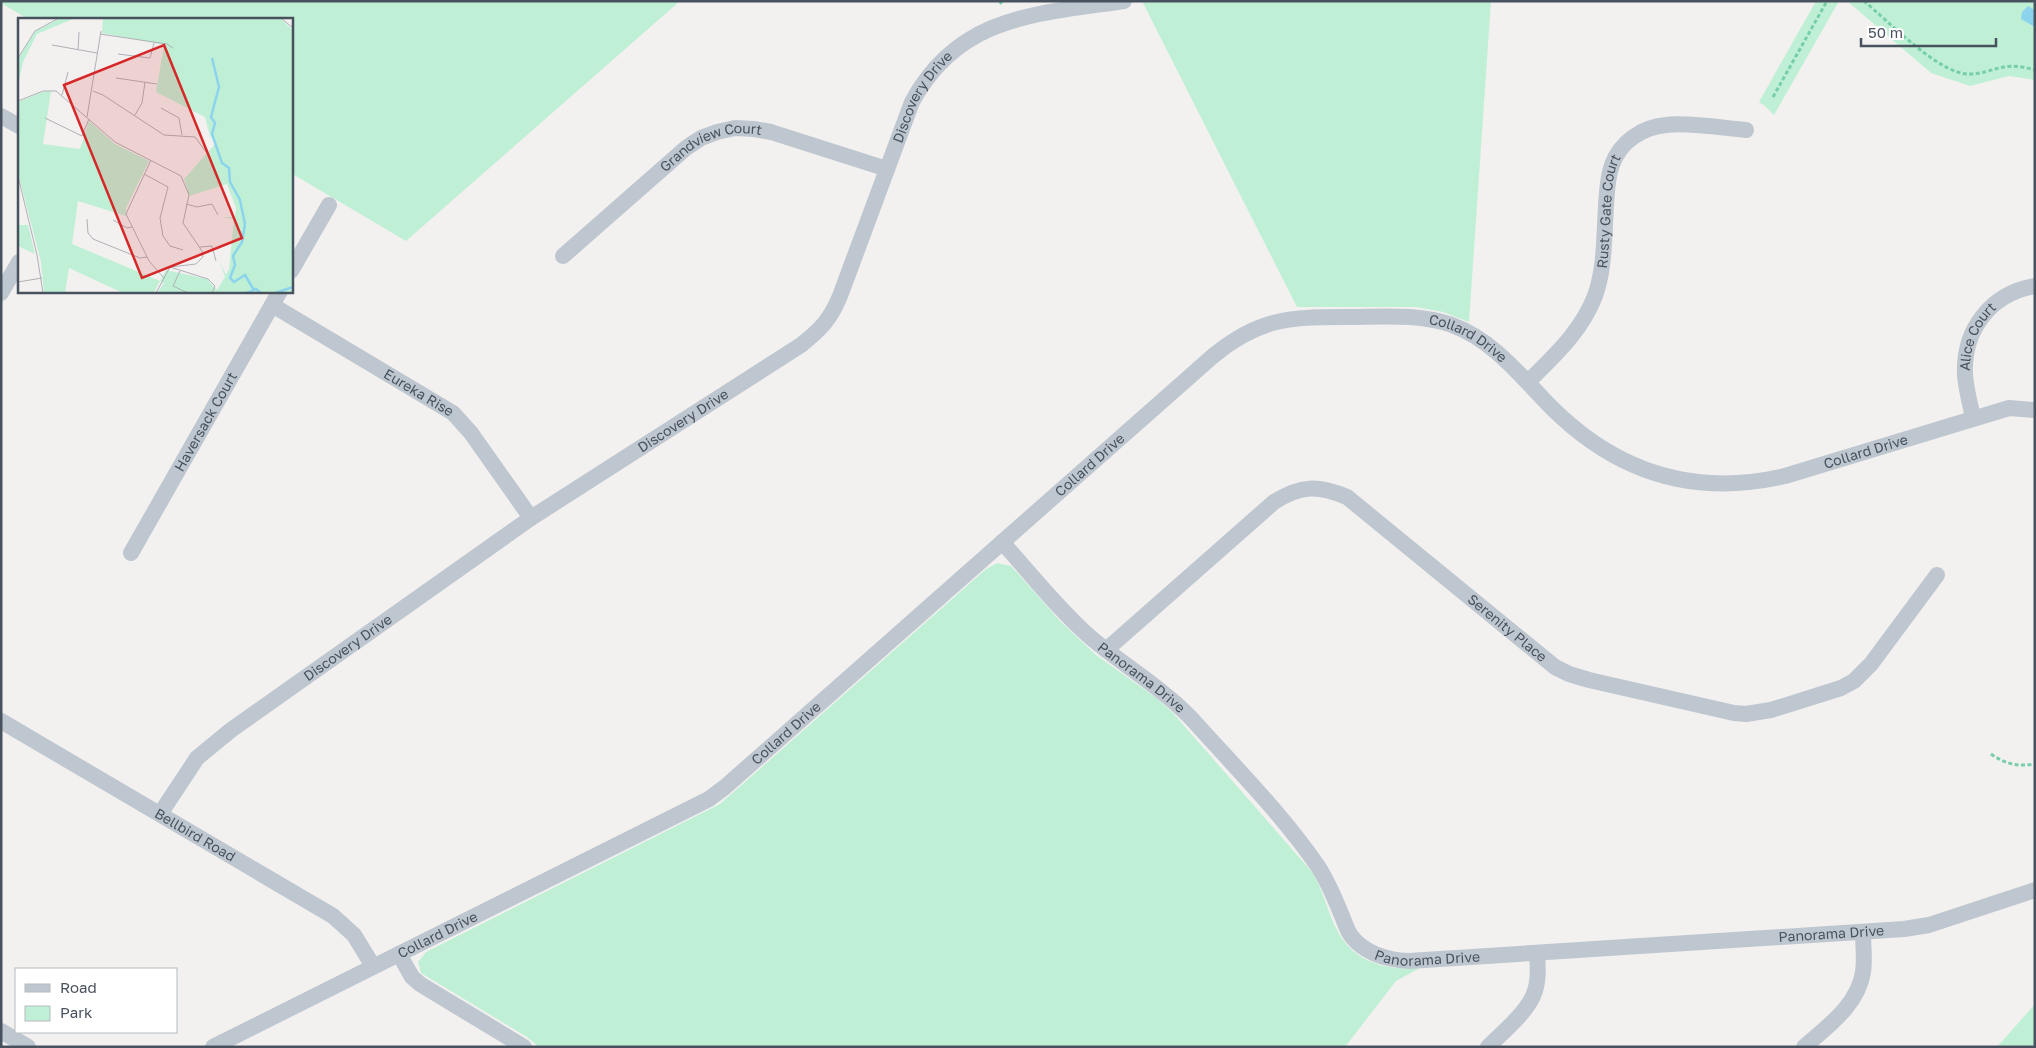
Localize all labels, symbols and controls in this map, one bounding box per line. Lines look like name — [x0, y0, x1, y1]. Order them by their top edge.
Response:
scale bar — [1861, 15, 1996, 47]
inset map — [18, 18, 292, 292]
text: 50 m — [1868, 23, 1903, 41]
street label: Discovery Drive — [889, 47, 955, 145]
street label: Grandview Court — [656, 119, 763, 175]
street label: Rusty Gate Court — [1593, 151, 1624, 269]
street label: Alice Court — [1956, 298, 1999, 371]
street label: Collard Drive — [1428, 310, 1511, 365]
street label: Eureka Rise — [381, 365, 457, 420]
street label: Haversack Court — [170, 369, 240, 474]
street label: Discovery Drive — [634, 385, 731, 456]
street label: Collard Drive — [1051, 429, 1128, 500]
street label: Collard Drive — [1821, 430, 1910, 472]
street label: Serenity Place — [1465, 590, 1551, 665]
street label: Discovery Drive — [300, 610, 395, 684]
street label: Panorama Drive — [1095, 638, 1189, 716]
street label: Collard Drive — [747, 698, 824, 768]
street label: Bellbird Road — [152, 804, 239, 865]
street label: Collard Drive — [395, 907, 480, 961]
street label: Panorama Drive — [1778, 921, 1885, 945]
street label: Panorama Drive — [1372, 946, 1480, 969]
legend — [15, 968, 178, 1033]
text: Road — [60, 978, 97, 996]
text: Park — [60, 1003, 93, 1021]

